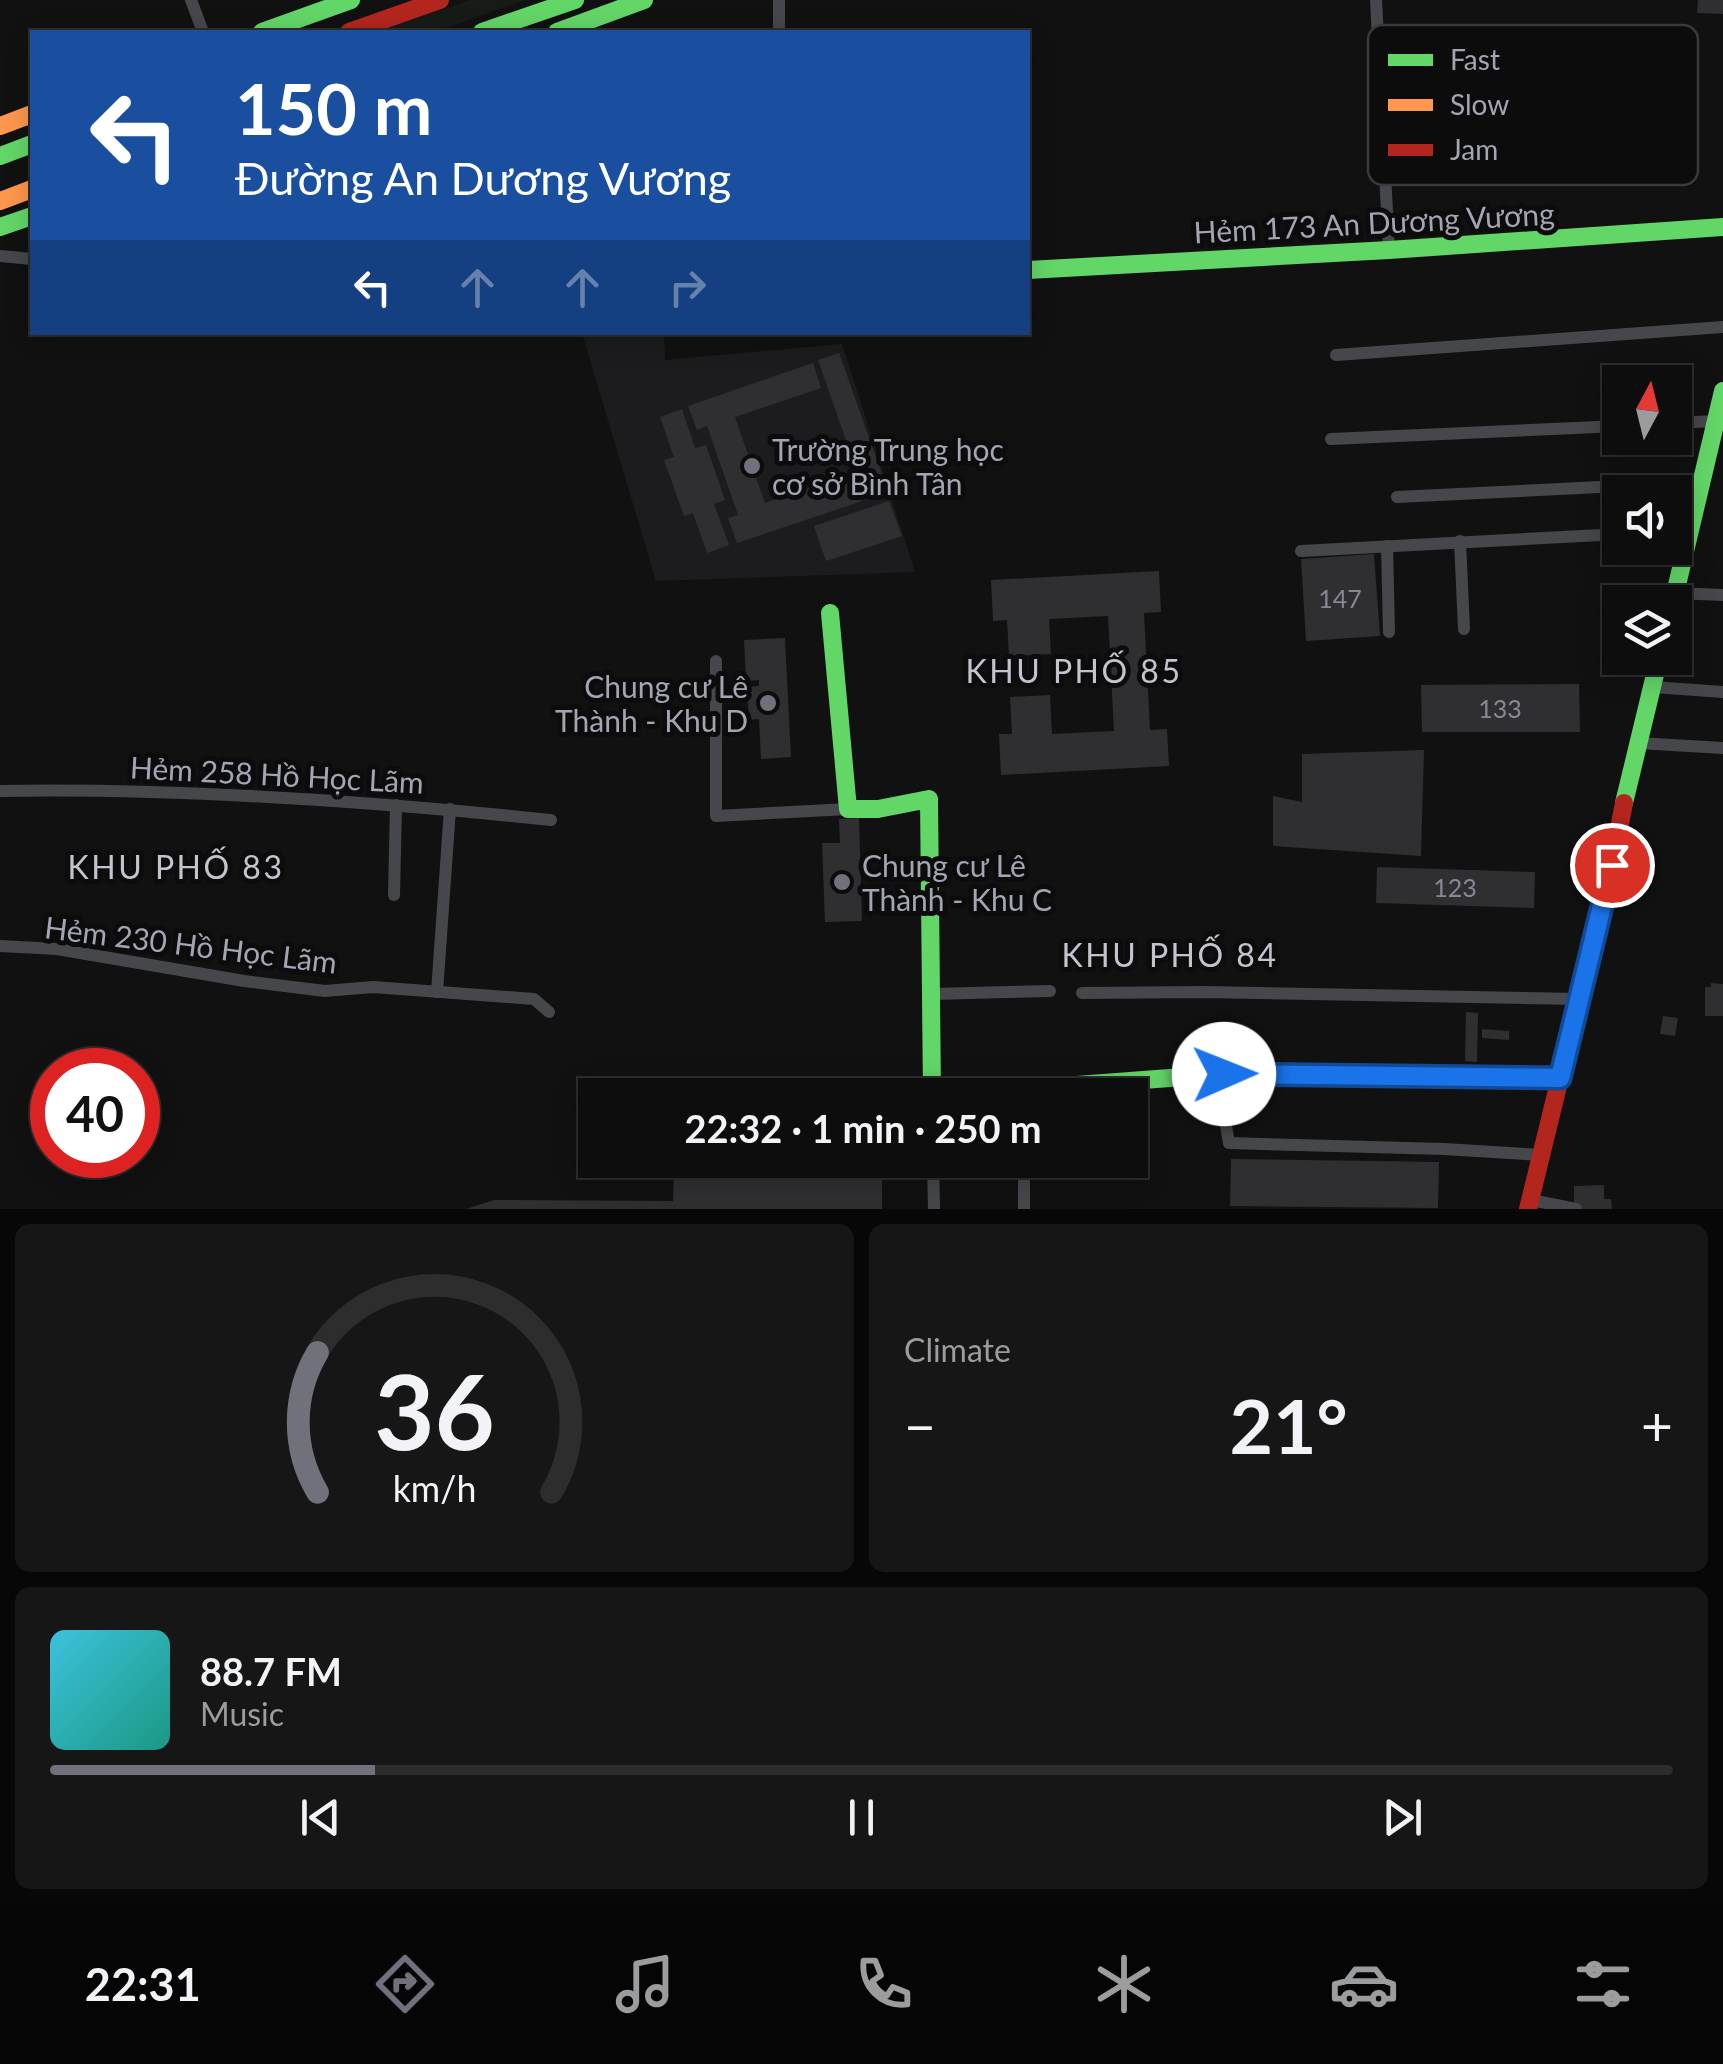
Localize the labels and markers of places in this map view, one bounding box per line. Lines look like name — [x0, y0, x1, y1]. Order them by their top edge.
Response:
place label: Trường Trung học cơ sở Bình Tân — [772, 431, 1004, 501]
marker: Trường Trung học cơ sở Bình Tân — [741, 455, 763, 477]
place label: Chung cư Lê Thành - Khu D — [555, 668, 748, 738]
marker: Chung cư Lê Thành - Khu D — [757, 692, 779, 714]
pin — [1570, 823, 1655, 908]
place label: Chung cư Lê Thành - Khu C — [862, 847, 1052, 917]
marker: Chung cư Lê Thành - Khu C — [831, 871, 853, 893]

